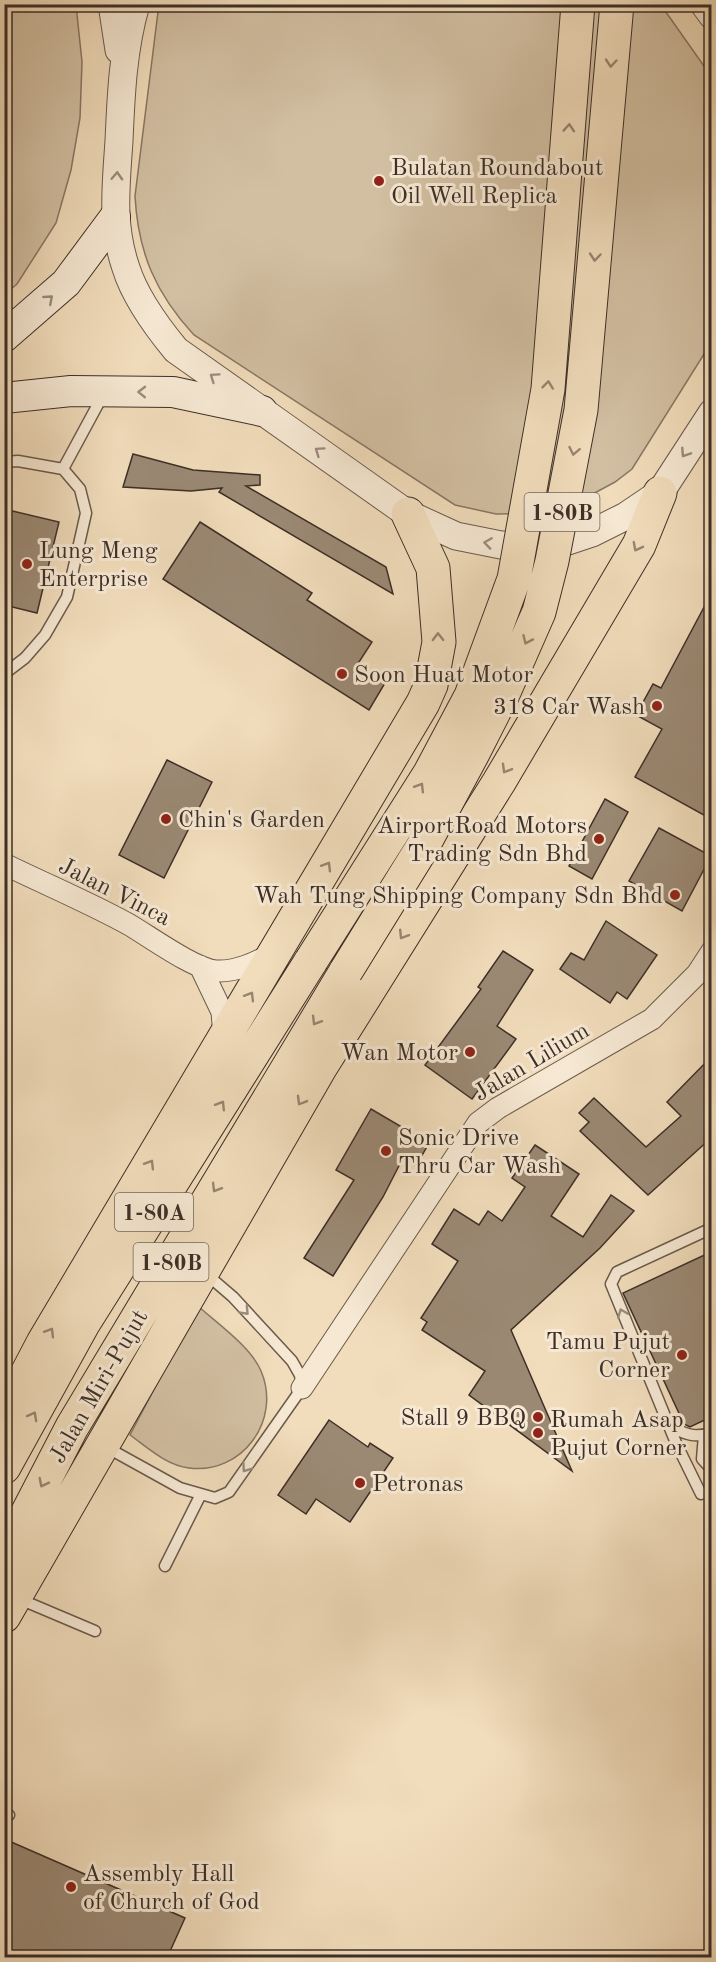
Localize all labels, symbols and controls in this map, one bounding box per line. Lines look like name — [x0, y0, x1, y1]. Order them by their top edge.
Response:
one-way arrow — [605, 58, 618, 67]
one-way arrow — [562, 124, 575, 133]
place label: Bulatan Roundabout Oil Well Replica — [391, 157, 603, 209]
one-way arrow — [110, 172, 123, 181]
marker: Bulatan Roundabout Oil Well Replica — [372, 174, 386, 188]
one-way arrow — [589, 253, 602, 262]
one-way arrow — [42, 295, 52, 306]
one-way arrow — [210, 373, 221, 384]
one-way arrow — [541, 381, 554, 390]
one-way arrow — [138, 386, 147, 398]
one-way arrow — [568, 445, 581, 455]
one-way arrow — [315, 447, 326, 458]
one-way arrow — [681, 447, 693, 457]
road number: 1-80B — [524, 493, 600, 531]
one-way arrow — [484, 538, 493, 550]
place label: Lung Meng Enterprise — [39, 540, 158, 592]
one-way arrow — [633, 541, 644, 551]
marker: Lung Meng Enterprise — [20, 557, 34, 571]
one-way arrow — [431, 632, 444, 641]
one-way arrow — [523, 633, 535, 644]
place label: Soon Huat Motor — [354, 664, 533, 688]
marker: Soon Huat Motor — [335, 667, 349, 681]
place label: 318 Car Wash — [493, 696, 645, 720]
marker: 318 Car Wash — [650, 699, 664, 713]
one-way arrow — [502, 763, 514, 774]
one-way arrow — [413, 783, 424, 794]
place label: Chin's Garden — [178, 809, 325, 833]
marker: Chin's Garden — [159, 812, 173, 826]
place label: AirportRoad Motors Trading Sdn Bhd — [377, 815, 587, 867]
marker: AirportRoad Motors Trading Sdn Bhd — [592, 832, 606, 846]
street label: Jalan Vinca — [54, 854, 174, 931]
one-way arrow — [319, 862, 331, 872]
place label: Wah Tung Shipping Company Sdn Bhd — [254, 885, 663, 909]
marker: Wah Tung Shipping Company Sdn Bhd — [668, 888, 682, 902]
one-way arrow — [399, 928, 410, 939]
one-way arrow — [243, 992, 254, 1002]
one-way arrow — [312, 1015, 324, 1025]
street label: Jalan Lilium — [470, 1019, 594, 1107]
place label: Wan Motor — [341, 1042, 458, 1066]
marker: Wan Motor — [463, 1045, 477, 1059]
one-way arrow — [296, 1095, 308, 1105]
one-way arrow — [213, 1101, 225, 1111]
place label: Sonic Drive Thru Car Wash — [398, 1127, 561, 1179]
marker: Sonic Drive Thru Car Wash — [379, 1144, 393, 1158]
one-way arrow — [142, 1160, 154, 1170]
one-way arrow — [211, 1182, 223, 1192]
road number: 1-80A — [115, 1193, 193, 1231]
road number: 1-80B — [134, 1243, 208, 1281]
one-way arrow — [238, 1304, 249, 1314]
street label: Jalan Miri-Pujut — [46, 1306, 153, 1468]
one-way arrow — [617, 1308, 629, 1319]
one-way arrow — [43, 1328, 54, 1338]
place label: Tamu Pujut Corner — [546, 1331, 670, 1383]
marker: Tamu Pujut Corner — [675, 1348, 689, 1362]
place label: Stall 9 BBQ — [401, 1407, 526, 1431]
place label: Rumah Asap Pujut Corner — [550, 1409, 687, 1461]
marker: Stall 9 BBQ — [531, 1410, 545, 1424]
one-way arrow — [26, 1411, 37, 1422]
marker: Rumah Asap Pujut Corner — [531, 1426, 545, 1440]
one-way arrow — [242, 1461, 253, 1472]
place label: Petronas — [372, 1473, 464, 1497]
marker: Petronas — [353, 1476, 367, 1490]
one-way arrow — [39, 1477, 50, 1487]
place label: Assembly Hall of Church of God — [83, 1863, 260, 1915]
marker: Assembly Hall of Church of God — [64, 1880, 78, 1894]

